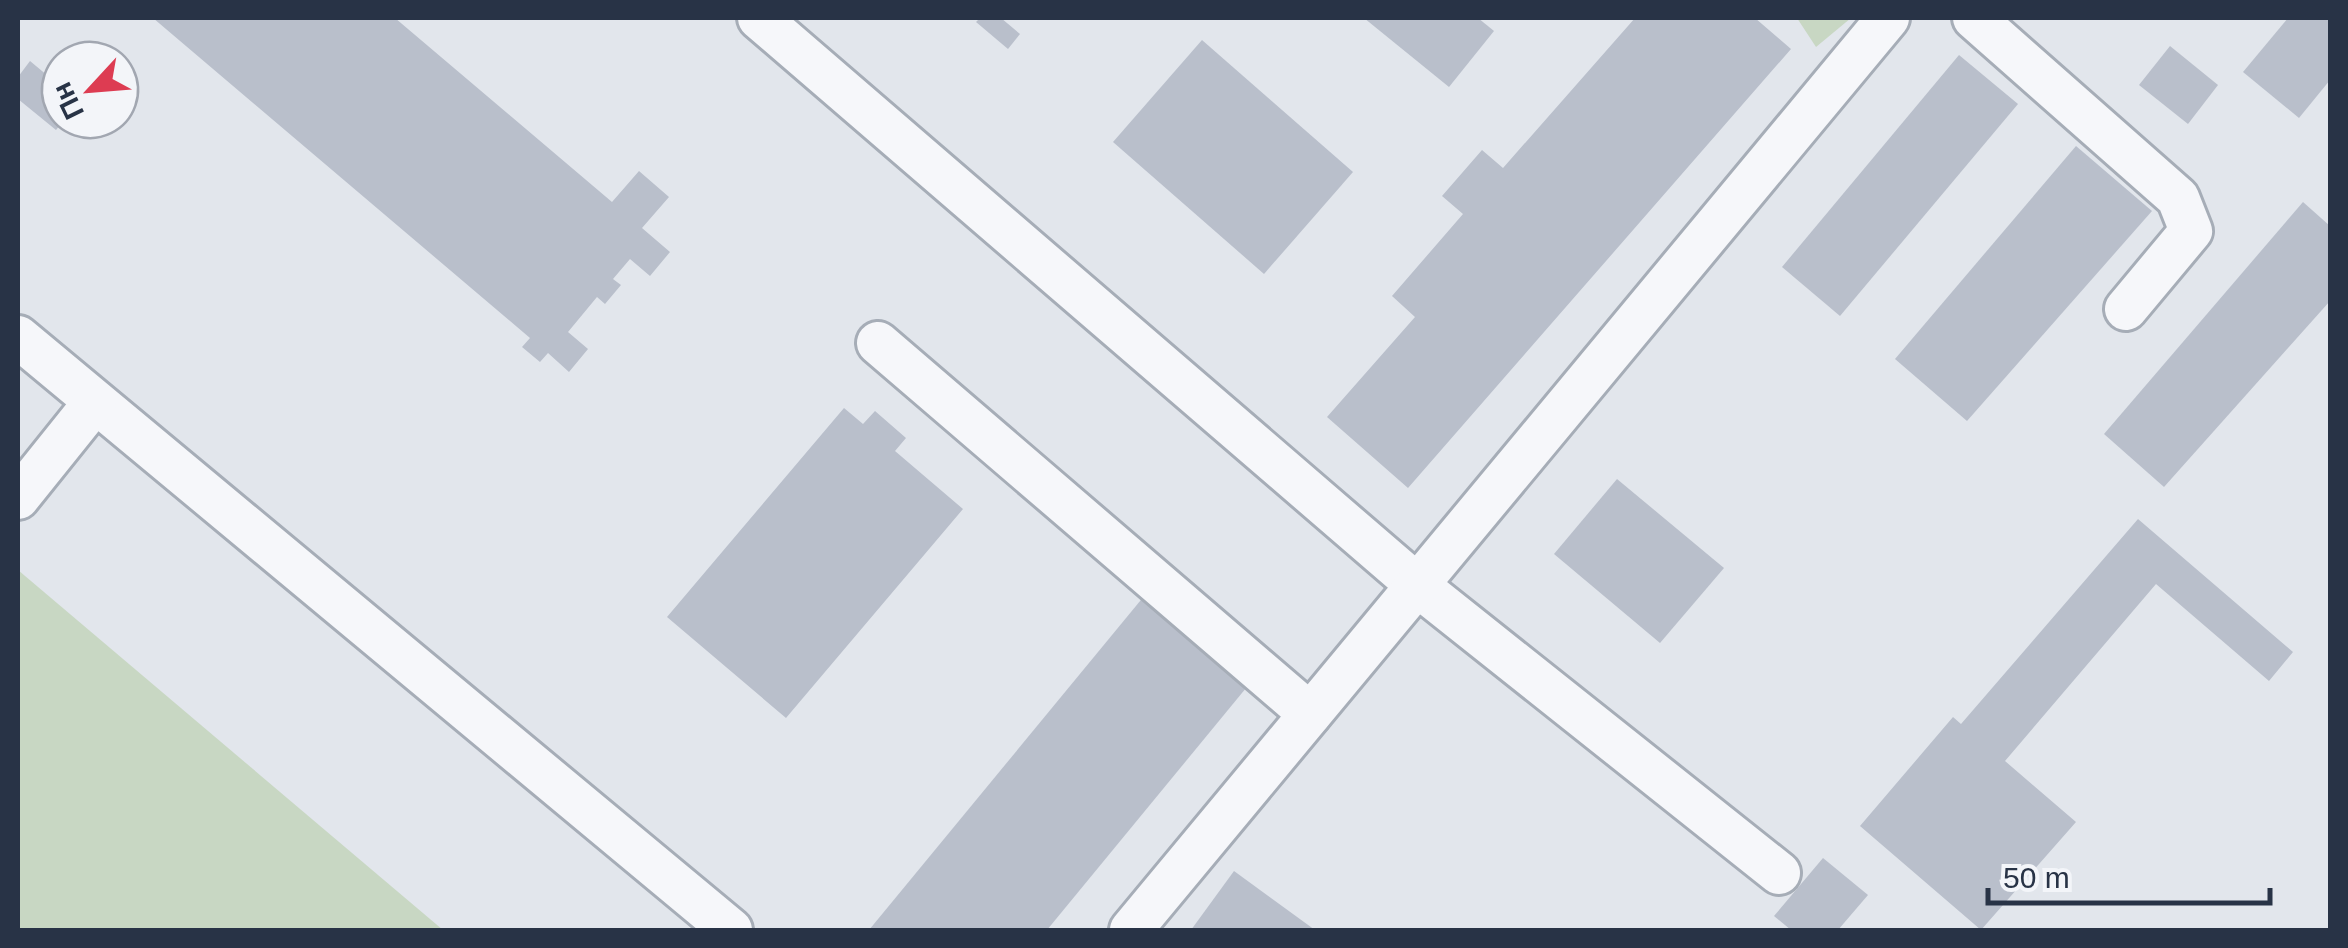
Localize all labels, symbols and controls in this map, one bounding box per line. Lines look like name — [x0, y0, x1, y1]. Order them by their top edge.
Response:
north arrow — [40, 40, 140, 140]
text: Пн — [46, 77, 90, 124]
scale bar — [1988, 843, 2270, 905]
text: 50 m — [2003, 861, 2070, 894]

